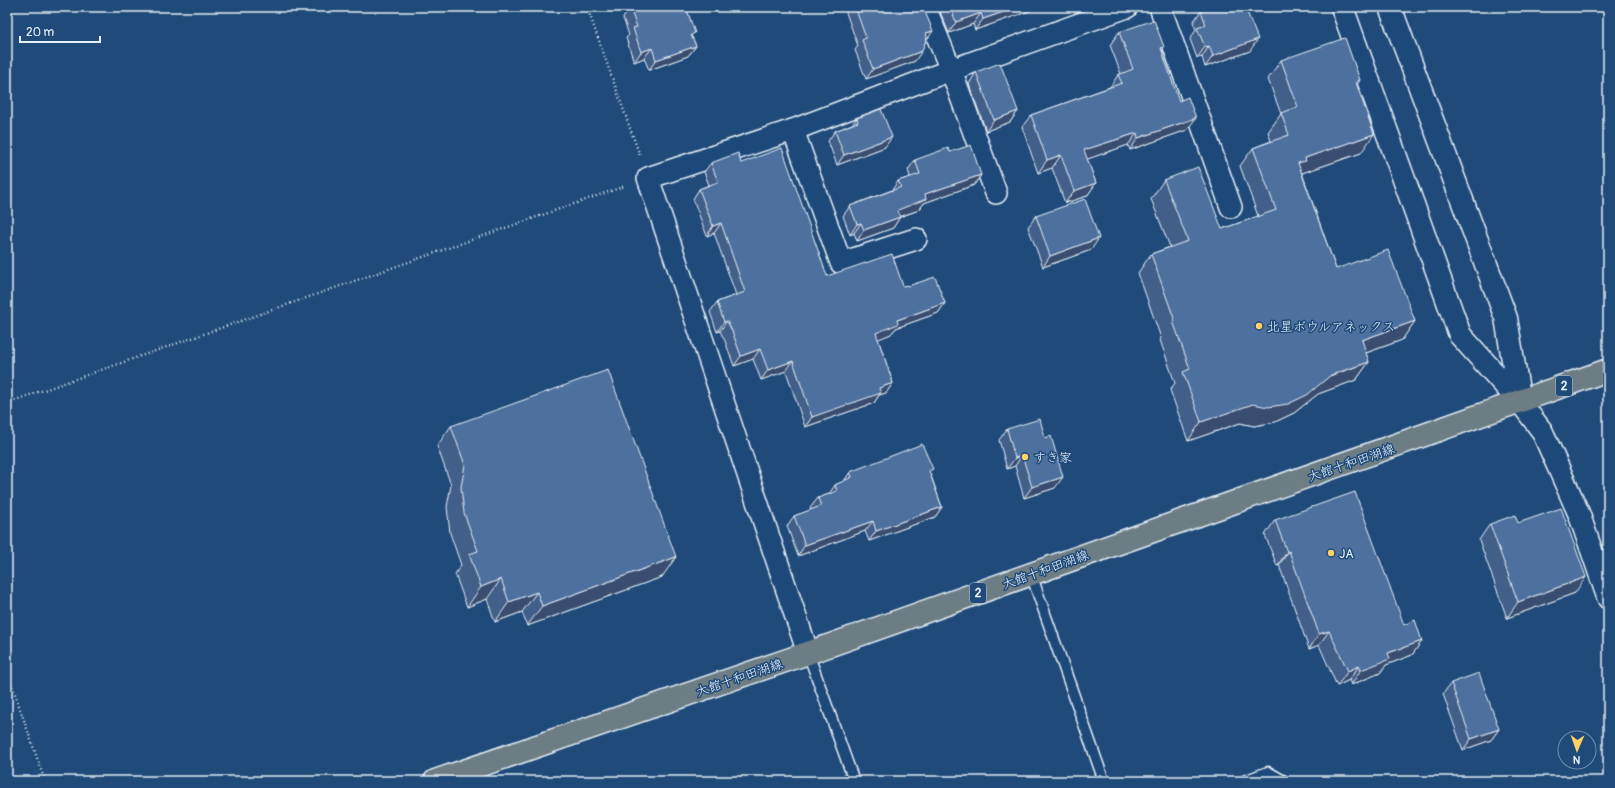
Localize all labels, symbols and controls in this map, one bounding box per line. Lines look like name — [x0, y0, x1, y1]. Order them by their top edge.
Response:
scale bar — [20, 18, 100, 44]
text: 20 m — [26, 25, 55, 40]
place label: 北星ボウルアネックス — [1267, 319, 1395, 335]
marker: 北星ボウルアネックス — [1254, 321, 1264, 331]
road number: 2 — [1556, 376, 1572, 396]
street label: 大館十和田湖線 — [1306, 440, 1398, 485]
place label: すき家 — [1033, 450, 1072, 466]
marker: すき家 — [1020, 452, 1030, 462]
place label: JA — [1339, 546, 1354, 562]
street label: 大館十和田湖線 — [1000, 547, 1092, 593]
marker: JA — [1326, 548, 1336, 558]
road number: 2 — [970, 583, 986, 603]
street label: 大館十和田湖線 — [694, 655, 786, 700]
north arrow — [1557, 730, 1597, 770]
text: N — [1572, 753, 1581, 766]

